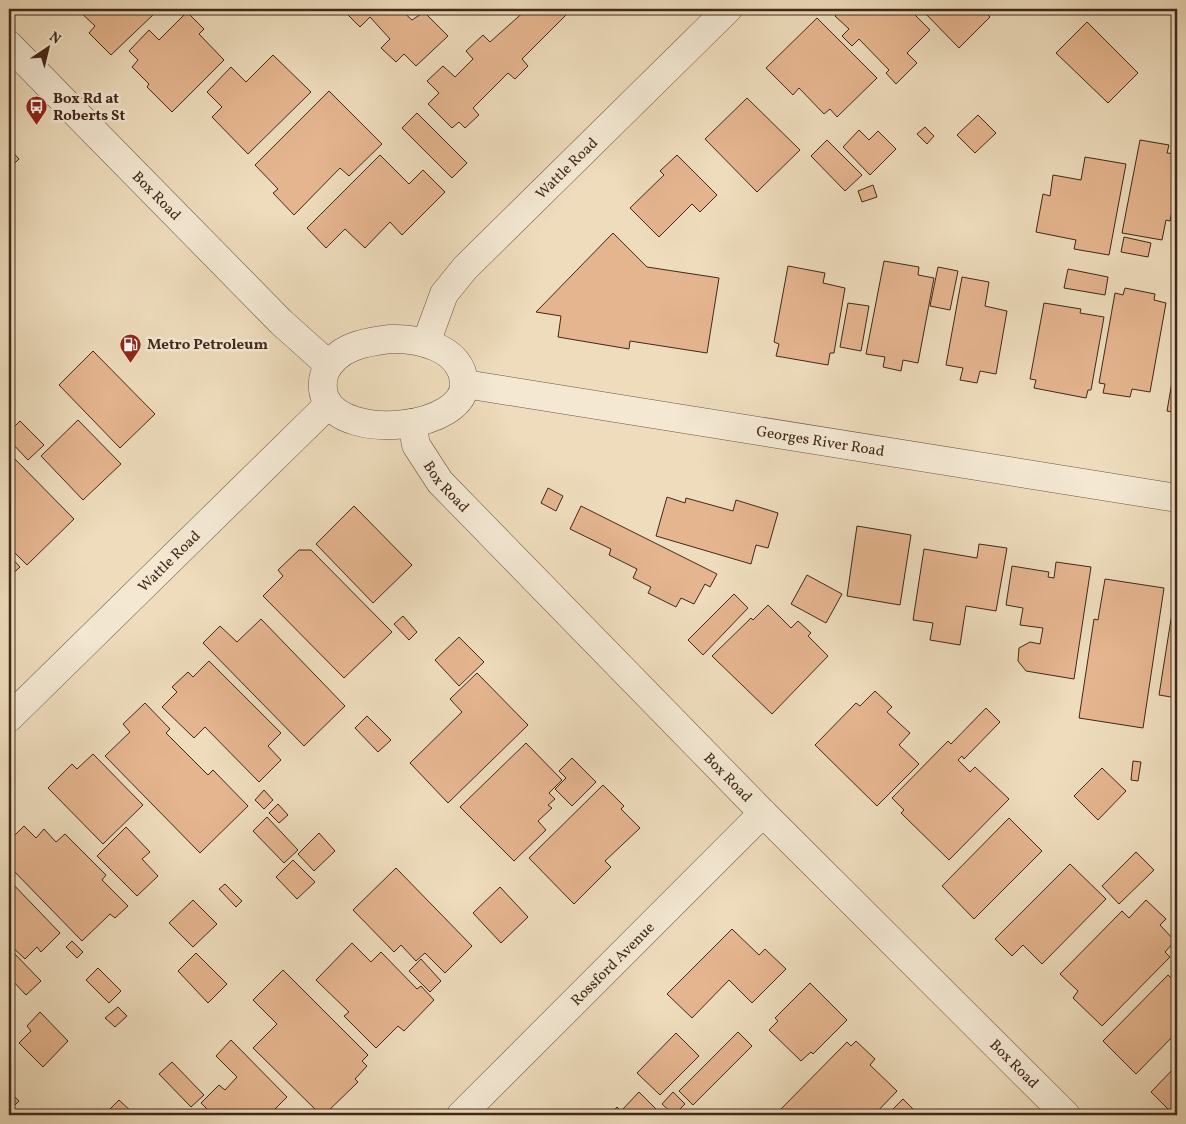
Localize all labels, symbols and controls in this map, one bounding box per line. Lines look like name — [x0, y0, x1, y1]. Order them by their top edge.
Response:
north arrow — [22, 22, 72, 72]
text: N — [45, 28, 64, 49]
place label: Box Rd at Roberts St — [53, 89, 125, 127]
bus stop icon: Box Rd at Roberts St — [25, 95, 49, 126]
street label: Wattle Road — [532, 134, 603, 205]
street label: Box Road — [127, 167, 185, 226]
fuel station icon: Metro Petroleum — [119, 332, 143, 363]
place label: Metro Petroleum — [147, 335, 268, 356]
street label: Georges River Road — [755, 422, 886, 463]
street label: Box Road — [417, 458, 473, 518]
street label: Wattle Road — [134, 527, 206, 598]
street label: Box Road — [698, 749, 756, 808]
street label: Rossford Avenue — [567, 918, 660, 1011]
street label: Box Road — [984, 1035, 1043, 1094]

